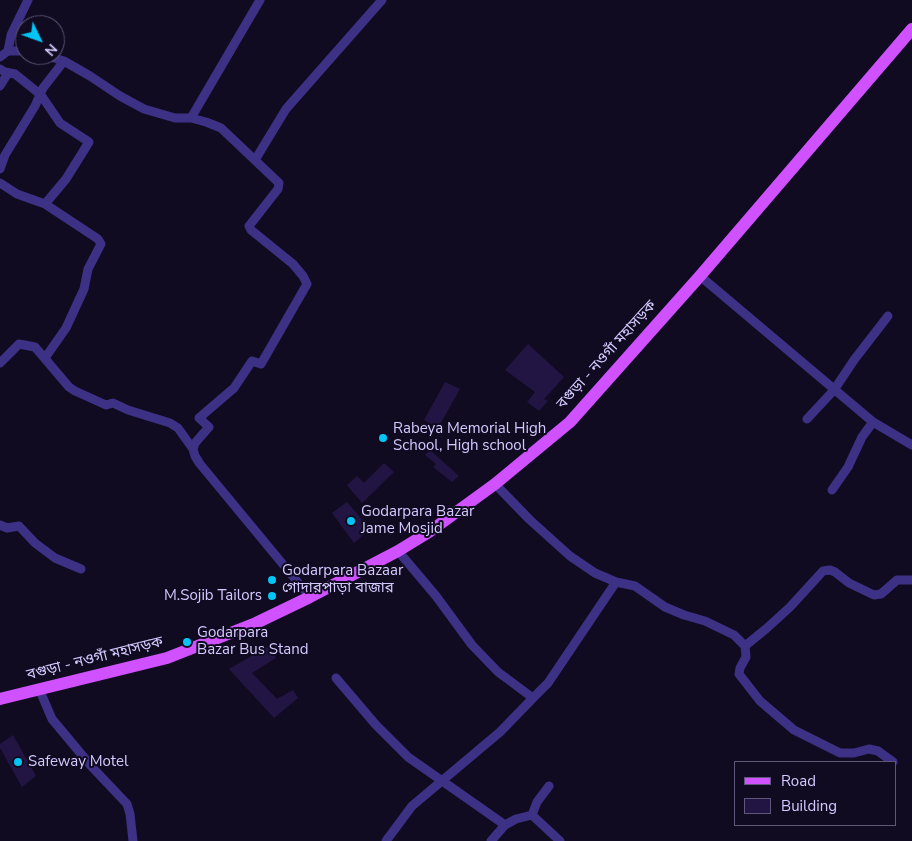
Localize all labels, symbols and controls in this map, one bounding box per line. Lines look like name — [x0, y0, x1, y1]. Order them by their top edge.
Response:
north arrow — [15, 15, 65, 65]
text: N — [40, 39, 61, 60]
street label: বগুড়া - নওগাঁ মহাসড়ক — [553, 297, 661, 413]
place label: Rabeya Memorial High School, High school — [393, 420, 546, 455]
marker: Rabeya Memorial High School, High school — [377, 432, 389, 444]
place label: Godarpara Bazar Jame Mosjid — [361, 503, 474, 538]
marker: Godarpara Bazar Jame Mosjid — [345, 515, 357, 527]
place label: Godarpara Bazaar গোদারপাড়া বাজার — [282, 562, 403, 597]
marker: Godarpara Bazaar গোদারপাড়া বাজার — [266, 574, 278, 586]
place label: M.Sojib Tailors — [164, 587, 262, 605]
marker: M.Sojib Tailors — [266, 590, 278, 602]
place label: Godarpara Bazar Bus Stand — [197, 624, 308, 659]
street label: বগুড়া - নওগাঁ মহাসড়ক — [25, 633, 165, 685]
marker: Godarpara Bazar Bus Stand — [181, 636, 193, 648]
place label: Safeway Motel — [28, 753, 128, 771]
marker: Safeway Motel — [12, 756, 24, 768]
legend — [734, 761, 897, 826]
text: Road — [781, 771, 816, 791]
text: Building — [781, 796, 837, 816]

